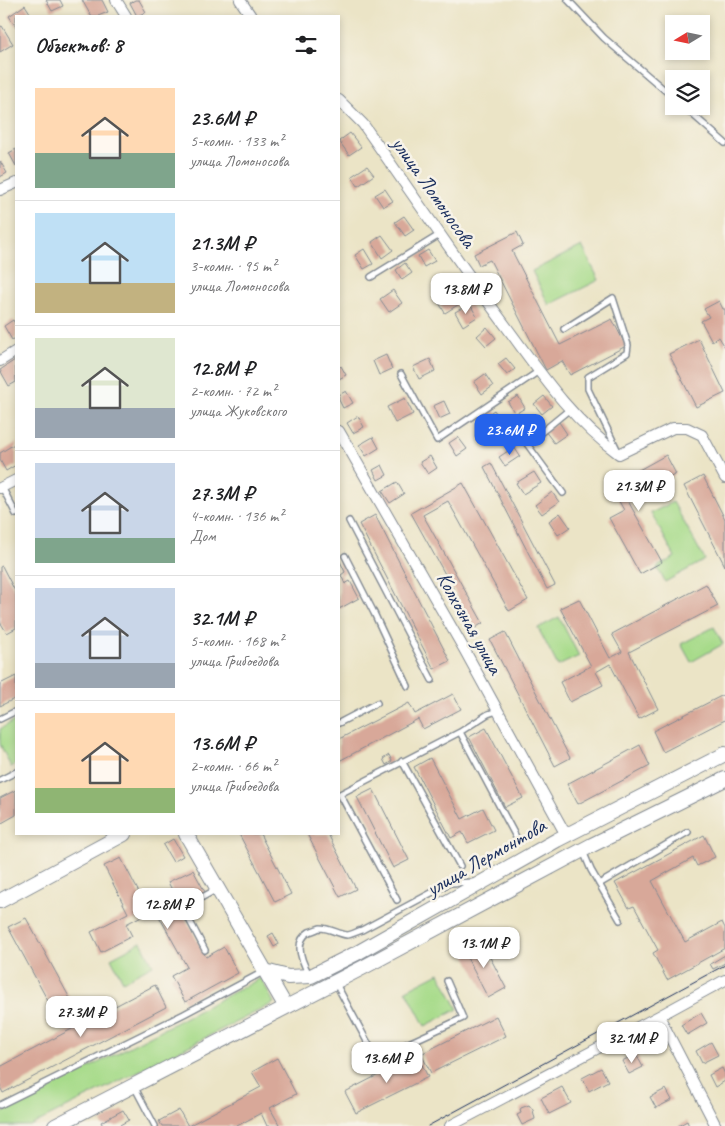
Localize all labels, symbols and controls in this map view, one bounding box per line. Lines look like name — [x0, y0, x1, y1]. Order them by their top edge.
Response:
north arrow — [665, 15, 710, 60]
map controls — [665, 15, 710, 115]
icon: filters — [292, 31, 320, 59]
text: Объектов: 8 — [35, 32, 123, 58]
button: layers — [665, 70, 710, 115]
text: 23.6M ₽ — [190, 105, 254, 131]
icon: home — [75, 108, 135, 168]
street label: улица Ломоносова — [385, 130, 483, 254]
text: 5-комн. · 133 m² — [190, 131, 283, 151]
text: улица Ломоносова — [190, 151, 289, 171]
text: 21.3M ₽ — [190, 230, 254, 256]
icon: home — [75, 233, 135, 293]
text: 3-комн. · 95 m² — [190, 256, 276, 276]
pin: 13.8M ₽ — [420, 272, 512, 315]
text: улица Ломоносова — [190, 276, 289, 296]
text: 13.8M ₽ — [442, 279, 490, 299]
text: 12.8M ₽ — [190, 355, 254, 381]
icon: home — [75, 358, 135, 418]
text: 2-комн. · 72 m² — [190, 381, 276, 401]
text: улица Жуковского — [190, 401, 287, 421]
pin: 23.6M ₽ — [464, 414, 556, 456]
text: 23.6M ₽ — [486, 420, 534, 440]
pin: 21.3M ₽ — [593, 470, 685, 512]
text: 21.3M ₽ — [615, 476, 663, 496]
text: 27.3M ₽ — [190, 480, 254, 506]
icon: home — [75, 483, 135, 543]
text: 4-комн. · 136 m² — [190, 506, 283, 526]
text: Дом — [190, 526, 216, 546]
street label: Колхозная улица — [431, 567, 510, 680]
text: 32.1M ₽ — [190, 605, 254, 631]
icon: home — [75, 608, 135, 668]
text: 5-комн. · 168 m² — [190, 631, 283, 651]
text: улица Грибоедова — [190, 651, 279, 671]
text: 13.6M ₽ — [190, 730, 254, 756]
icon: home — [75, 733, 135, 793]
text: 2-комн. · 66 m² — [190, 756, 276, 776]
text: улица Грибоедова — [190, 776, 279, 796]
street label: улица Лермонтова — [420, 811, 552, 903]
pin: 12.8M ₽ — [122, 888, 214, 930]
text: 12.8M ₽ — [144, 894, 192, 914]
pin: 13.1M ₽ — [438, 926, 530, 969]
text: 13.1M ₽ — [460, 933, 508, 953]
pin: 27.3M ₽ — [35, 996, 127, 1038]
text: 27.3M ₽ — [57, 1002, 105, 1022]
pin: 32.1M ₽ — [586, 1022, 678, 1064]
text: 32.1M ₽ — [608, 1028, 656, 1048]
pin: 13.6M ₽ — [341, 1042, 433, 1084]
text: 13.6M ₽ — [363, 1048, 411, 1068]

